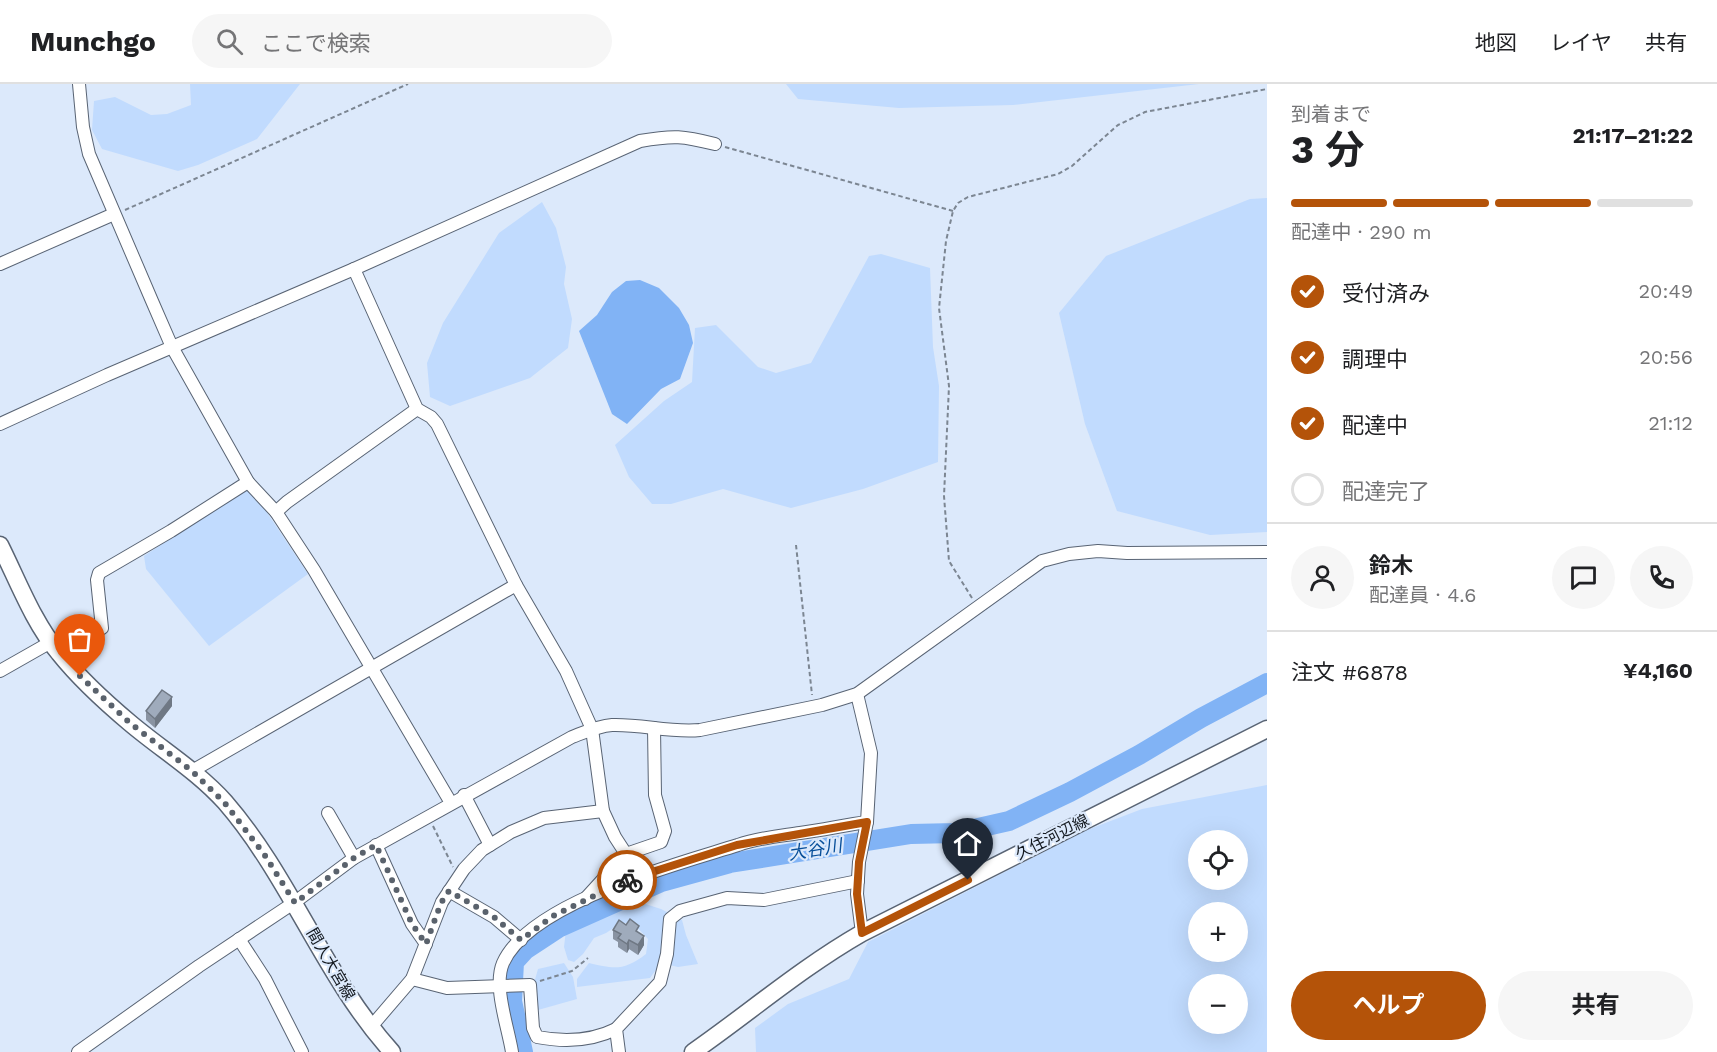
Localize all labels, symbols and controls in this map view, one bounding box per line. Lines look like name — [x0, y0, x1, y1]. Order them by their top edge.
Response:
search box — [192, 14, 612, 68]
text: Munchgo — [30, 25, 156, 58]
icon: search — [213, 25, 246, 58]
text: 地図 — [1475, 30, 1517, 55]
text: レイヤ — [1550, 30, 1612, 55]
text: 共有 — [1645, 30, 1687, 55]
text: ここで検索 — [261, 31, 371, 56]
text: 到着まで — [1291, 102, 1371, 126]
text: 21:17–21:22 — [1572, 123, 1693, 148]
text: 3 分 — [1291, 127, 1364, 172]
text: 配達中 · 290 m — [1291, 220, 1431, 244]
icon: check — [1291, 275, 1324, 308]
text: 20:49 — [1638, 279, 1693, 303]
text: 受付済み — [1342, 281, 1430, 306]
icon: check — [1291, 341, 1324, 374]
text: 20:56 — [1639, 345, 1693, 369]
text: 調理中 — [1342, 347, 1408, 372]
icon: check — [1291, 407, 1324, 440]
text: 21:12 — [1648, 411, 1693, 435]
text: 配達中 — [1342, 413, 1408, 438]
text: 配達完了 — [1342, 479, 1430, 504]
button: person — [1291, 546, 1354, 609]
button: chat — [1552, 546, 1615, 609]
button: phone — [1630, 546, 1693, 609]
text: 鈴木 — [1369, 553, 1413, 578]
text: 配達員 · 4.6 — [1369, 583, 1476, 607]
pin — [54, 614, 105, 676]
icon: bag — [63, 623, 96, 656]
text: ¥4,160 — [1623, 658, 1693, 683]
text: 注文 #6878 — [1291, 660, 1408, 685]
street label: 久住河辺線 — [1012, 810, 1092, 864]
pin — [942, 818, 993, 880]
icon: home — [951, 827, 984, 860]
map controls — [1188, 830, 1248, 1034]
button: locate — [1188, 830, 1248, 890]
water label: 大谷川 — [787, 834, 845, 864]
courier — [597, 850, 657, 910]
icon: bike — [611, 864, 644, 897]
button: + — [1188, 902, 1248, 962]
street label: 間人大宮線 — [303, 925, 359, 1003]
button: ヘルプ — [1291, 971, 1486, 1040]
button: 共有 — [1498, 971, 1693, 1040]
button: − — [1188, 974, 1248, 1034]

